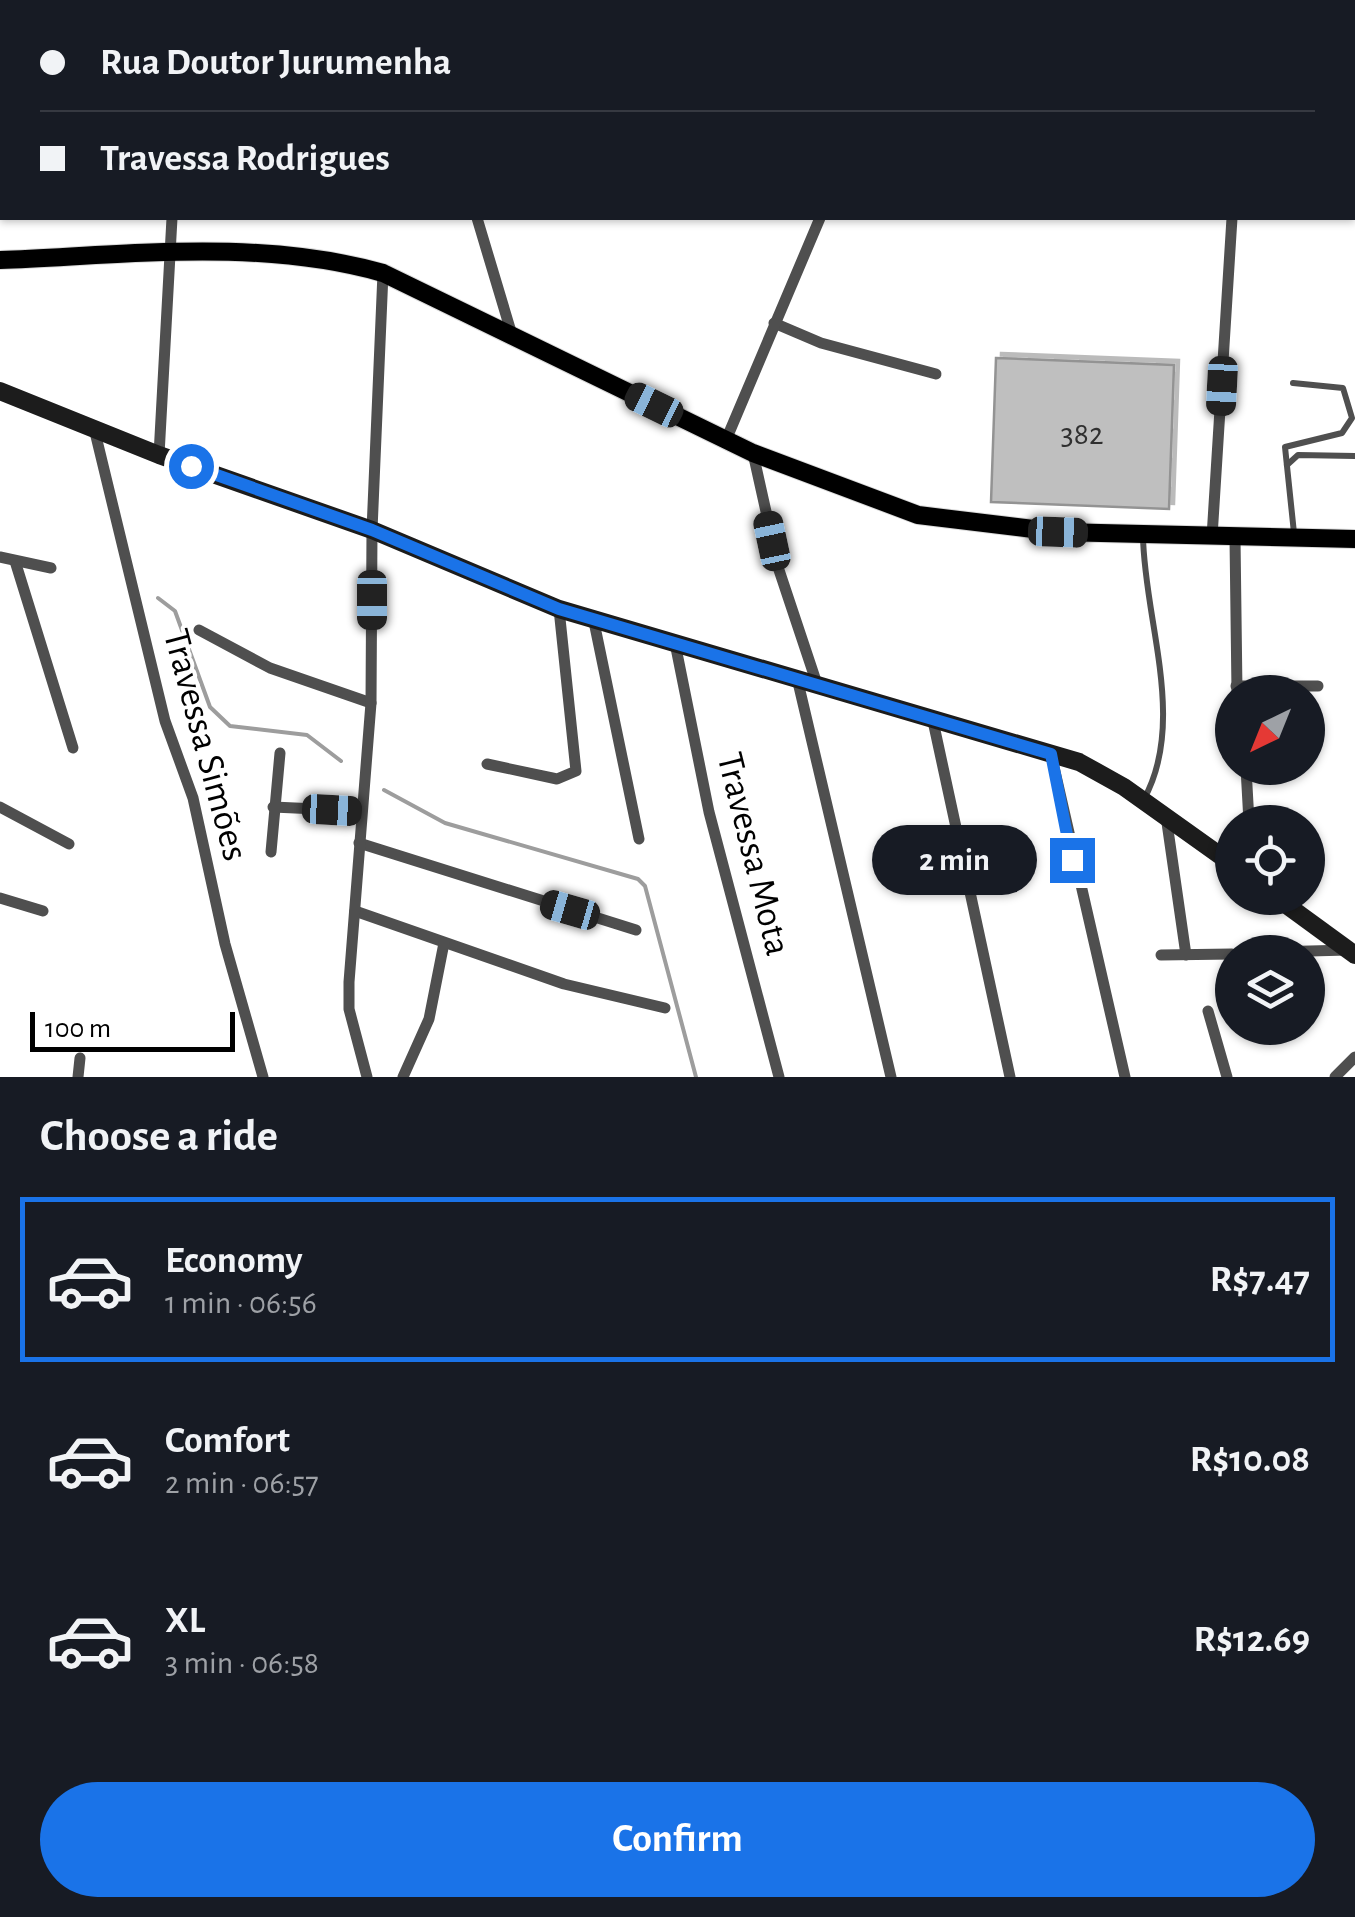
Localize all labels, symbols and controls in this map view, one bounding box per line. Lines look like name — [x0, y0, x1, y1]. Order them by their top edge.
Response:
text: Rua Doutor Jurumenha — [100, 44, 451, 82]
text: Travessa Rodrigues — [100, 140, 390, 178]
car — [1205, 355, 1239, 417]
car — [620, 378, 688, 432]
house number: 382 — [1061, 418, 1103, 450]
route start — [169, 444, 214, 489]
car — [751, 509, 793, 573]
car — [1027, 516, 1089, 548]
car — [357, 570, 387, 630]
street label: Travessa Simões — [156, 625, 254, 865]
north arrow — [1215, 675, 1325, 785]
map controls — [1215, 675, 1325, 1045]
street label: Travessa Mota — [709, 749, 797, 959]
car — [301, 793, 363, 827]
button: locate — [1215, 805, 1325, 915]
callout: 2 min — [872, 825, 1037, 895]
route end — [1050, 838, 1095, 883]
text: 2 min — [919, 844, 990, 876]
car — [537, 887, 603, 933]
button: layers — [1215, 935, 1325, 1045]
scale bar — [30, 1007, 235, 1052]
text: 100 m — [45, 1015, 111, 1043]
text: Choose a ride — [40, 1114, 278, 1159]
icon: car — [45, 1235, 135, 1325]
text: Economy — [165, 1242, 303, 1280]
text: R$7.47 — [1210, 1261, 1310, 1299]
text: 1 min · 06:56 — [165, 1287, 317, 1319]
icon: car — [45, 1415, 135, 1505]
text: Comfort — [165, 1422, 290, 1460]
text: R$10.08 — [1190, 1441, 1310, 1479]
text: 2 min · 06:57 — [165, 1467, 319, 1499]
icon: car — [45, 1595, 135, 1685]
text: XL — [165, 1602, 205, 1640]
text: R$12.69 — [1193, 1621, 1310, 1659]
text: 3 min · 06:58 — [165, 1647, 319, 1679]
button: Confirm — [40, 1782, 1315, 1897]

